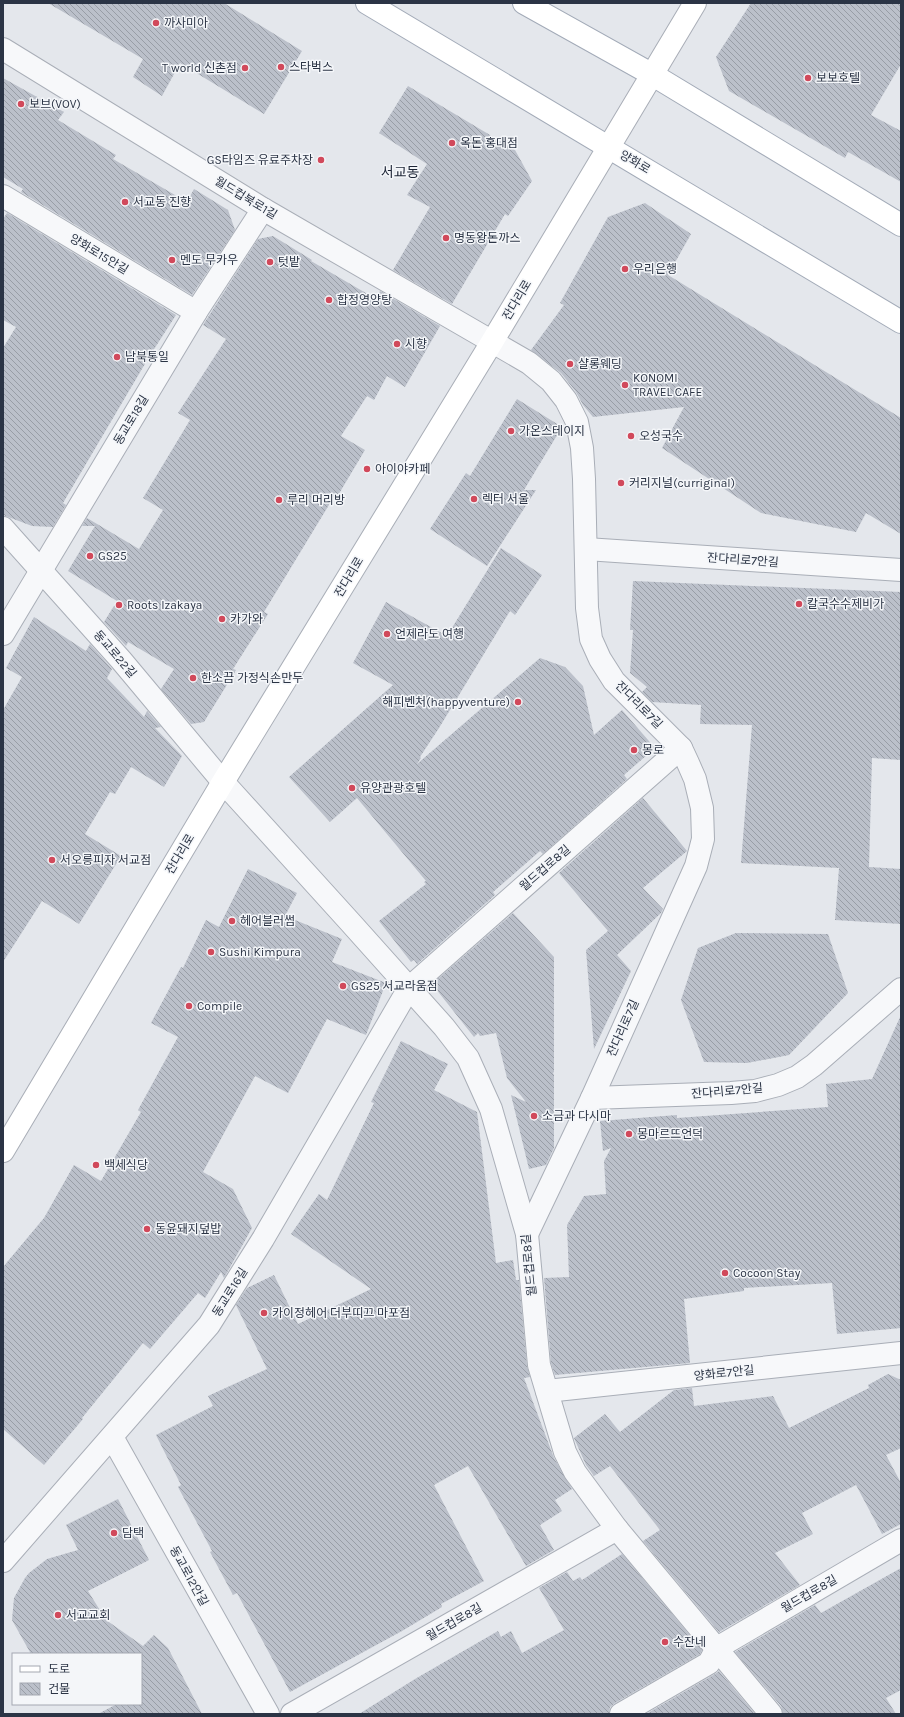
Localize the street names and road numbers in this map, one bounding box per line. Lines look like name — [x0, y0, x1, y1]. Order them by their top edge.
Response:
street label: 양화로 — [617, 147, 653, 177]
street label: 월드컵북로1길 — [212, 174, 280, 222]
street label: 양화로15안길 — [67, 231, 131, 277]
street label: 잔다리로 — [500, 277, 534, 323]
street label: 동교로18길 — [111, 393, 151, 447]
street label: 잔다리로7안길 — [707, 551, 779, 569]
street label: 잔다리로 — [332, 554, 366, 600]
street label: 동교로22길 — [91, 627, 139, 681]
street label: 잔다리로7길 — [613, 679, 665, 731]
street label: 잔다리로 — [163, 831, 197, 877]
street label: 월드컵로8길 — [517, 842, 573, 894]
street label: 잔다리로7길 — [604, 997, 642, 1059]
street label: 잔다리로7안길 — [691, 1081, 763, 1101]
street label: 월드컵로8길 — [519, 1233, 539, 1297]
street label: 동교로16길 — [209, 1265, 251, 1319]
street label: 양화로7안길 — [693, 1363, 755, 1383]
street label: 동교로12안길 — [167, 1544, 211, 1608]
street label: 월드컵로8길 — [778, 1572, 840, 1616]
street label: 월드컵로8길 — [423, 1600, 485, 1644]

